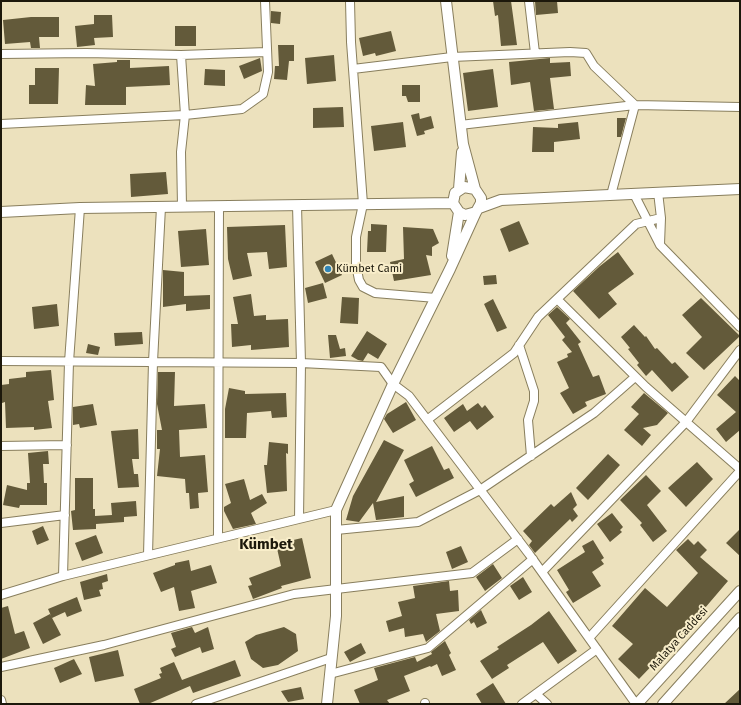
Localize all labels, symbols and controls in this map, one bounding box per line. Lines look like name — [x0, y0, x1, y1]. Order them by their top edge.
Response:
place label: Kümbet Cami — [336, 262, 402, 276]
marker: Kümbet Cami — [323, 264, 333, 274]
district label: Kümbet — [239, 536, 293, 554]
street label: Malatya Caddesi — [647, 604, 711, 674]

